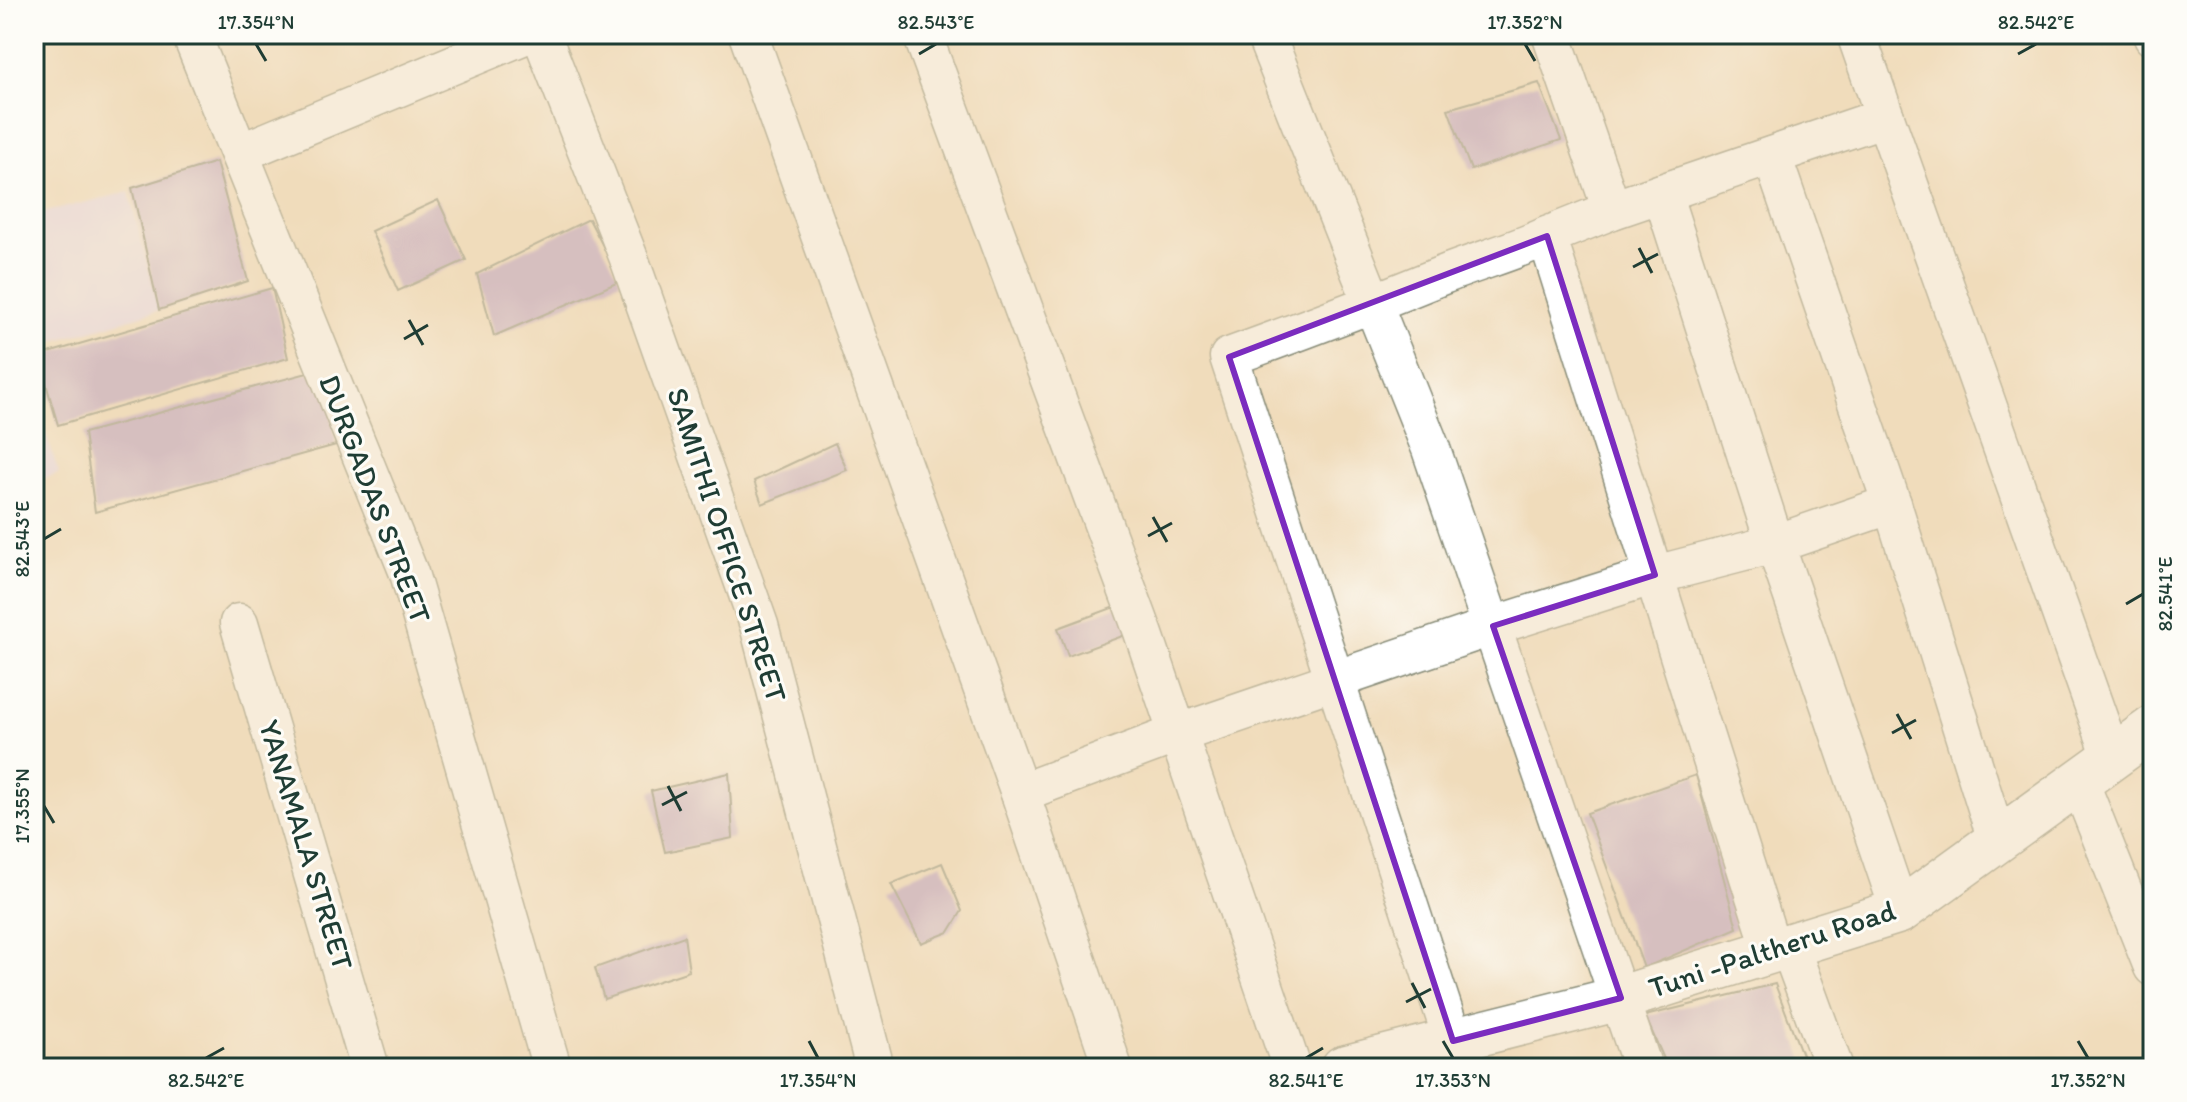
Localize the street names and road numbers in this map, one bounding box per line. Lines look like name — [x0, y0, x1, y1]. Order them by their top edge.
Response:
street label: DURGADAS STREET — [311, 369, 440, 629]
street label: SAMITHI OFFICE STREET — [659, 383, 796, 707]
street label: YANAMALA STREET — [251, 715, 362, 975]
street label: Tuni -Paltheru Road — [1644, 891, 1900, 1006]

